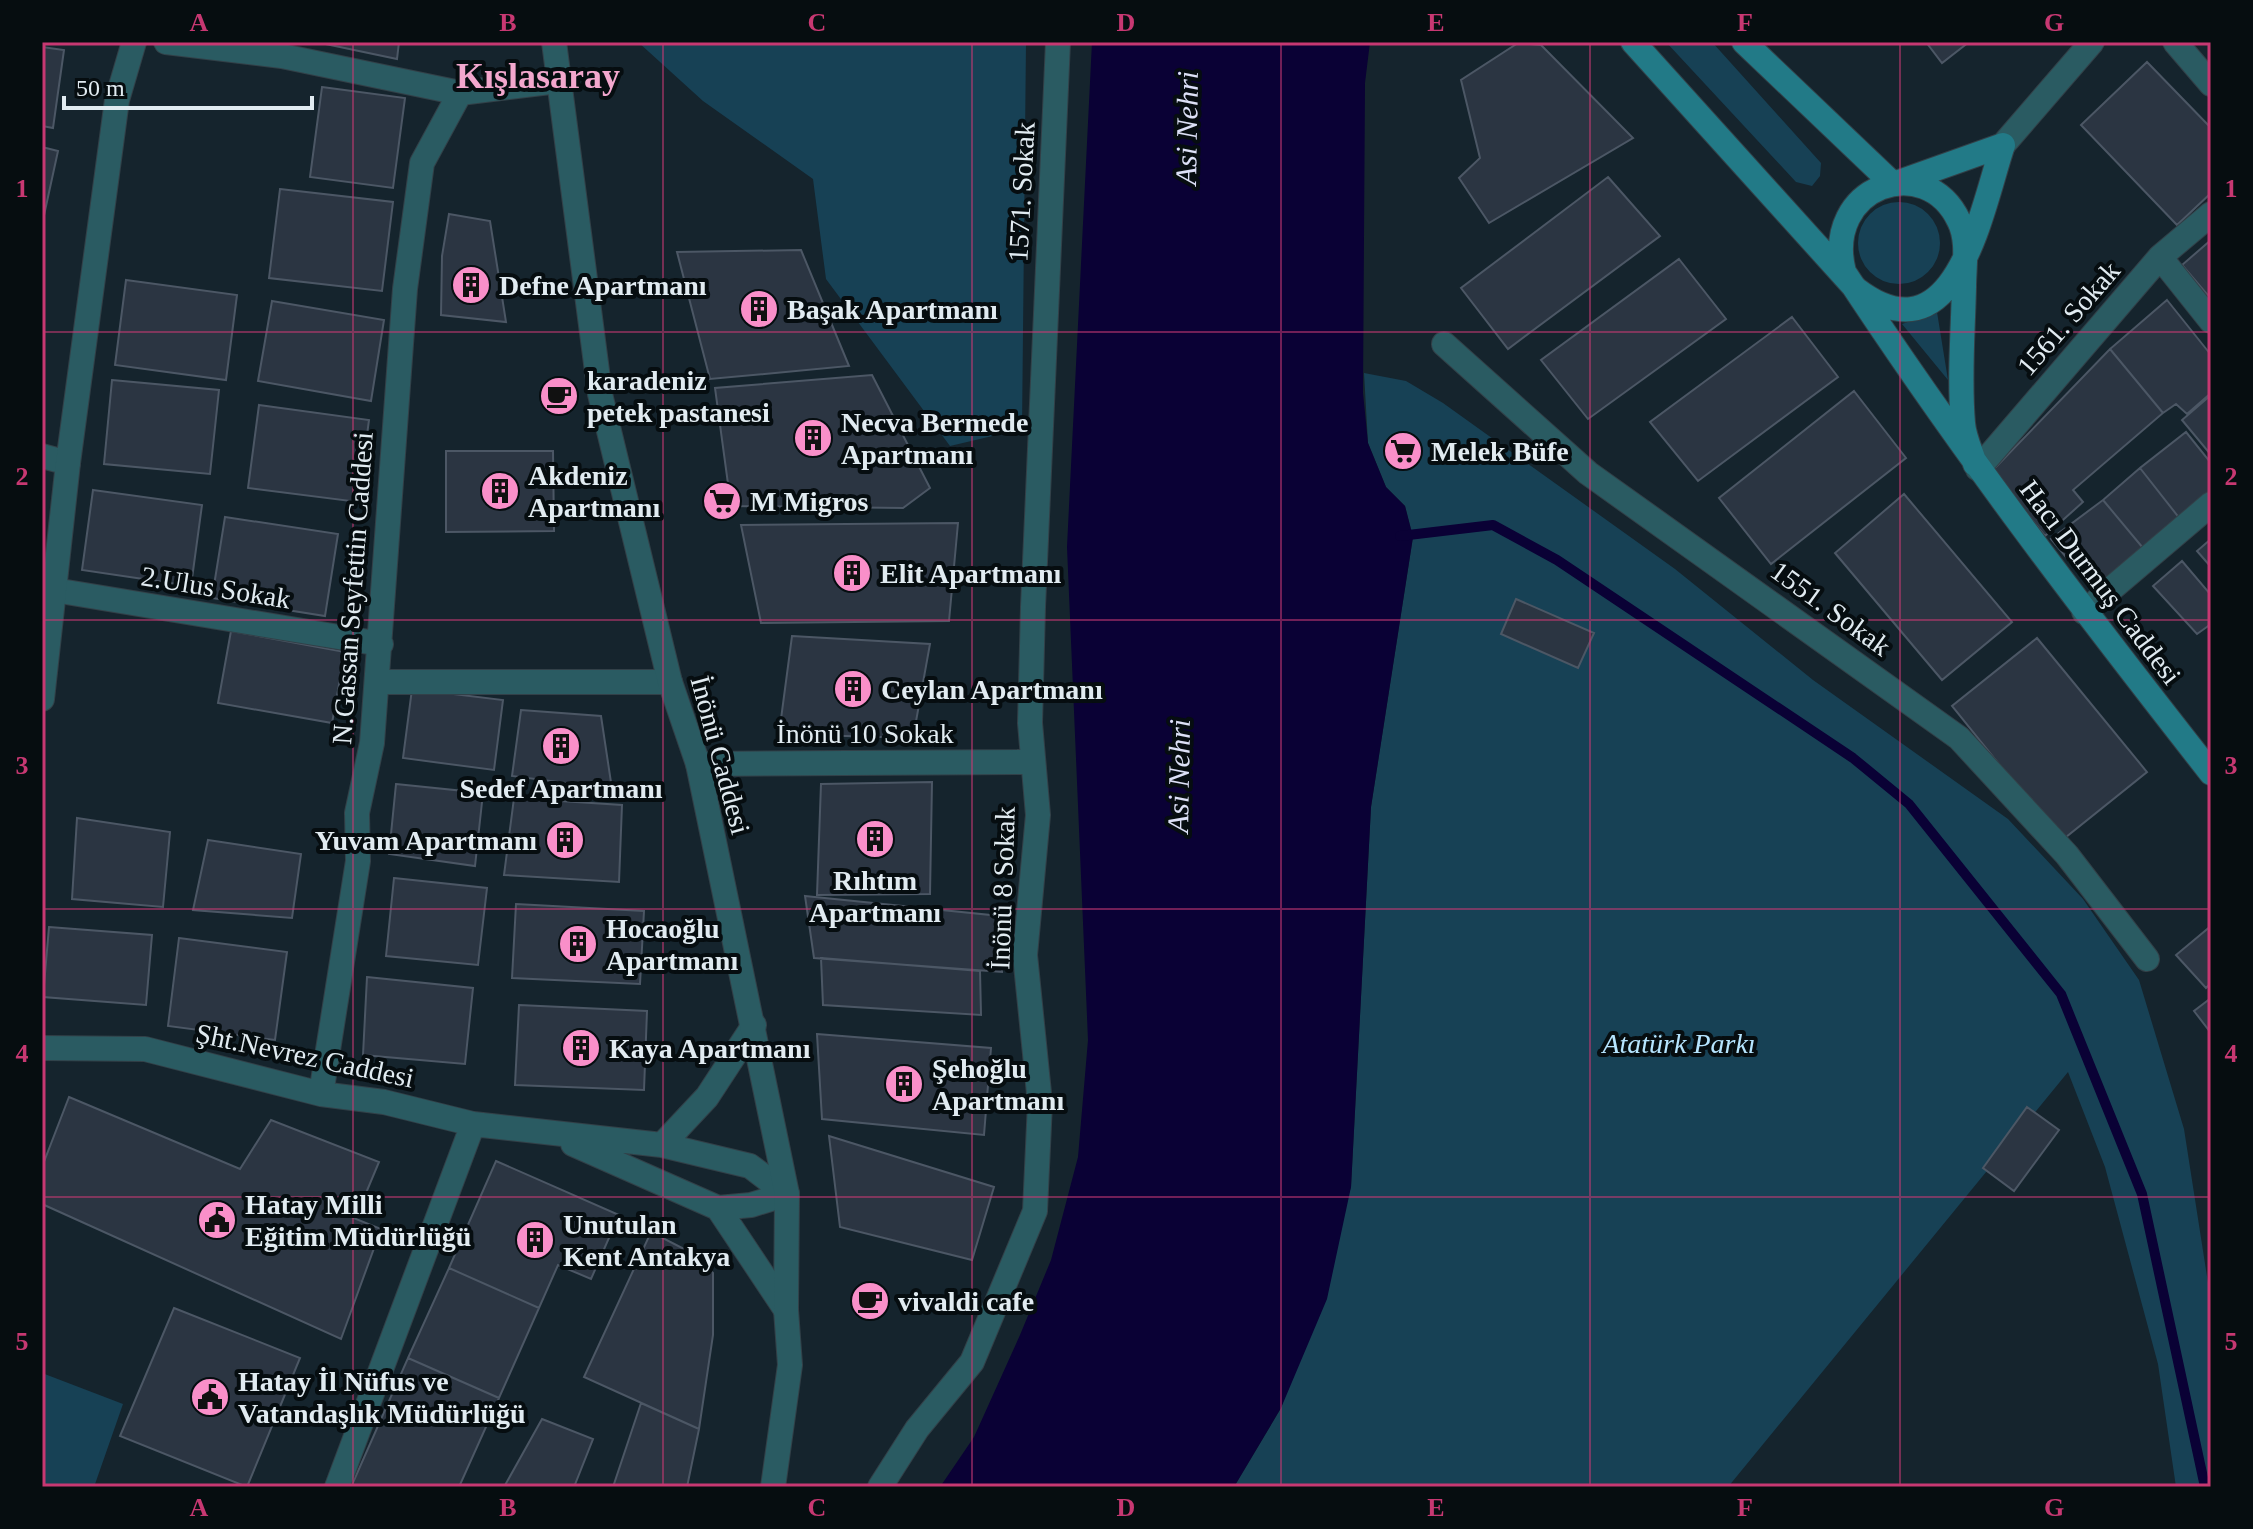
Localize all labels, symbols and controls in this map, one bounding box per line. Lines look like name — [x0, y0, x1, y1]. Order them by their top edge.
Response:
text: A — [190, 8, 209, 37]
text: B — [499, 8, 517, 37]
text: C — [808, 8, 826, 37]
text: D — [1117, 8, 1135, 37]
text: E — [1427, 8, 1445, 37]
text: F — [1737, 8, 1753, 37]
text: G — [2044, 8, 2064, 37]
district label: Kışlasaray — [456, 56, 620, 96]
scale bar — [64, 60, 312, 110]
water label: Asi Nehri — [1169, 71, 1204, 187]
text: 50 m — [76, 75, 125, 101]
street label: 1571. Sokak — [1002, 121, 1041, 263]
text: 1 — [16, 174, 29, 203]
text: 1 — [2225, 174, 2238, 203]
street label: 1561. Sokak — [2011, 255, 2126, 381]
building icon: Defne Apartmanı — [450, 264, 492, 306]
place label: Defne Apartmanı — [499, 270, 707, 301]
building icon: Başak Apartmanı — [738, 288, 780, 330]
place label: Başak Apartmanı — [787, 294, 998, 325]
place label: karadeniz petek pastanesi — [587, 365, 770, 428]
cafe icon: karadeniz petek pastanesi — [538, 375, 580, 417]
place label: Necva Bermede Apartmanı — [841, 407, 1028, 470]
building icon: Necva Bermede Apartmanı — [792, 417, 834, 459]
street label: N.Gassan Seyfettin Caddesi — [326, 430, 379, 745]
supermarket icon: Melek Büfe — [1382, 430, 1424, 472]
place label: Melek Büfe — [1431, 436, 1569, 467]
place label: Akdeniz Apartmanı — [528, 460, 660, 523]
text: 2 — [16, 462, 29, 491]
text: 2 — [2225, 462, 2238, 491]
building icon: Akdeniz Apartmanı — [479, 470, 521, 512]
street label: Hacı Durmuş Caddesi — [2014, 474, 2188, 691]
supermarket icon: M Migros — [701, 480, 743, 522]
place label: M Migros — [750, 486, 869, 517]
building icon: Elit Apartmanı — [831, 552, 873, 594]
street label: 1551. Sokak — [1765, 555, 1896, 662]
place label: Elit Apartmanı — [880, 558, 1061, 589]
street label: 2.Ulus Sokak — [139, 560, 293, 615]
building icon: Ceylan Apartmanı — [832, 668, 874, 710]
street label: İnönü Caddesi — [685, 673, 757, 838]
place label: Ceylan Apartmanı — [881, 674, 1103, 705]
street label: İnönü 10 Sokak — [776, 718, 954, 749]
water label: Asi Nehri — [1161, 719, 1196, 835]
building icon: Sedef Apartmanı — [540, 725, 582, 767]
text: 3 — [16, 751, 29, 780]
text: 3 — [2225, 751, 2238, 780]
place label: Sedef Apartmanı — [460, 773, 663, 804]
street label: İnönü 8 Sokak — [984, 806, 1021, 970]
building icon: Rıhtım Apartmanı — [854, 818, 896, 860]
building icon: Yuvam Apartmanı — [544, 819, 586, 861]
place label: Yuvam Apartmanı — [315, 825, 537, 856]
place label: Rıhtım Apartmanı — [809, 865, 941, 928]
place label: Hocaoğlu Apartmanı — [606, 913, 738, 976]
building icon: Hocaoğlu Apartmanı — [557, 923, 599, 965]
street label: Şht.Nevrez Caddesi — [193, 1017, 417, 1094]
building icon: Kaya Apartmanı — [560, 1027, 602, 1069]
park label: Atatürk Parkı — [1600, 1028, 1756, 1059]
place label: Kaya Apartmanı — [609, 1033, 811, 1064]
text: 4 — [16, 1039, 29, 1068]
text: 4 — [2225, 1039, 2238, 1068]
place label: Şehoğlu Apartmanı — [932, 1053, 1064, 1116]
building icon: Şehoğlu Apartmanı — [883, 1063, 925, 1105]
place label: Hatay Milli Eğitim Müdürlüğü — [245, 1189, 471, 1252]
public building icon: Hatay Milli Eğitim Müdürlüğü — [196, 1199, 238, 1241]
place label: Unutulan Kent Antakya — [563, 1209, 730, 1272]
building icon: Unutulan Kent Antakya — [514, 1219, 556, 1261]
cafe icon: vivaldi cafe — [849, 1280, 891, 1322]
place label: vivaldi cafe — [898, 1286, 1034, 1317]
text: 5 — [16, 1327, 29, 1356]
text: 5 — [2225, 1327, 2238, 1356]
place label: Hatay İl Nüfus ve Vatandaşlık Müdürlüğü — [238, 1366, 526, 1429]
public building icon: Hatay İl Nüfus ve Vatandaşlık Müdürlüğü — [189, 1376, 231, 1418]
text: A — [190, 1493, 209, 1522]
text: B — [499, 1493, 517, 1522]
text: C — [808, 1493, 826, 1522]
text: D — [1117, 1493, 1135, 1522]
text: E — [1427, 1493, 1445, 1522]
text: F — [1737, 1493, 1753, 1522]
text: G — [2044, 1493, 2064, 1522]

